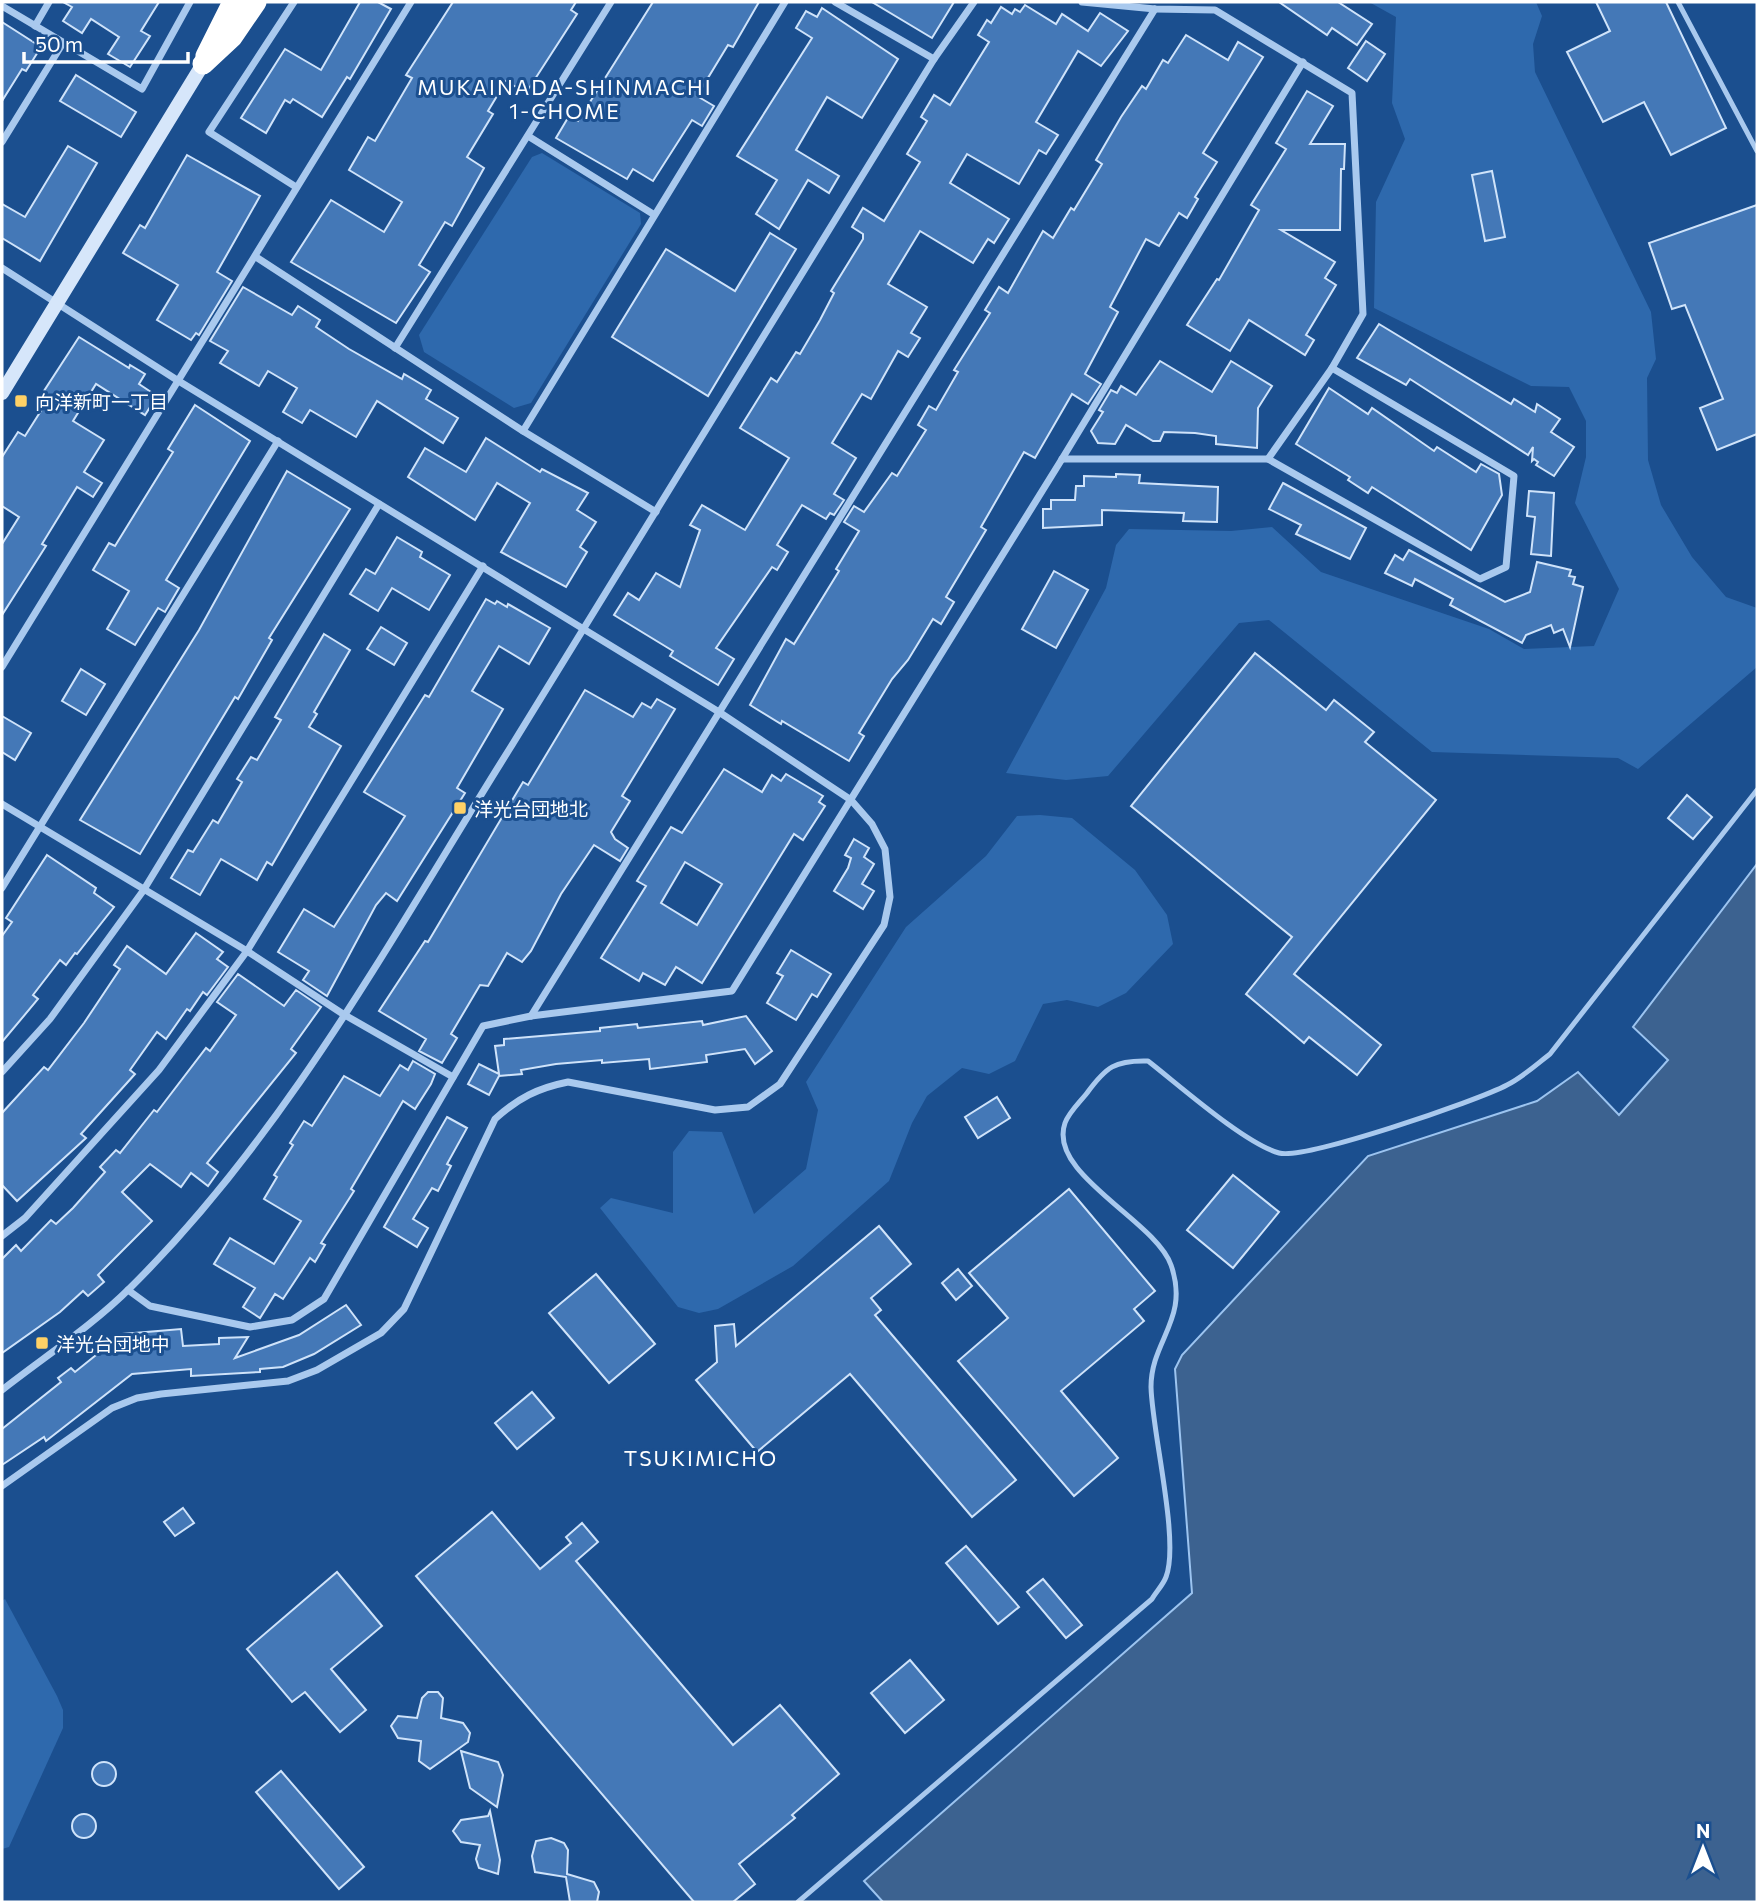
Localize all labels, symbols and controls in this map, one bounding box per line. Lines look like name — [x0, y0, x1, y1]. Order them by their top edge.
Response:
scale bar — [24, 21, 189, 65]
text: 50 m — [35, 31, 83, 56]
district label: MUKAINADA-SHINMACHI 1-CHOME — [417, 74, 713, 123]
place label: 向洋新町一丁目 — [35, 390, 168, 413]
marker: 向洋新町一丁目 — [13, 393, 29, 409]
place label: 洋光台団地北 — [474, 797, 588, 820]
marker: 洋光台団地北 — [452, 800, 468, 816]
place label: 洋光台団地中 — [56, 1332, 170, 1355]
marker: 洋光台団地中 — [34, 1335, 50, 1351]
district label: TSUKIMICHO — [624, 1445, 778, 1470]
north arrow — [1668, 1813, 1738, 1883]
text: N — [1696, 1819, 1710, 1842]

